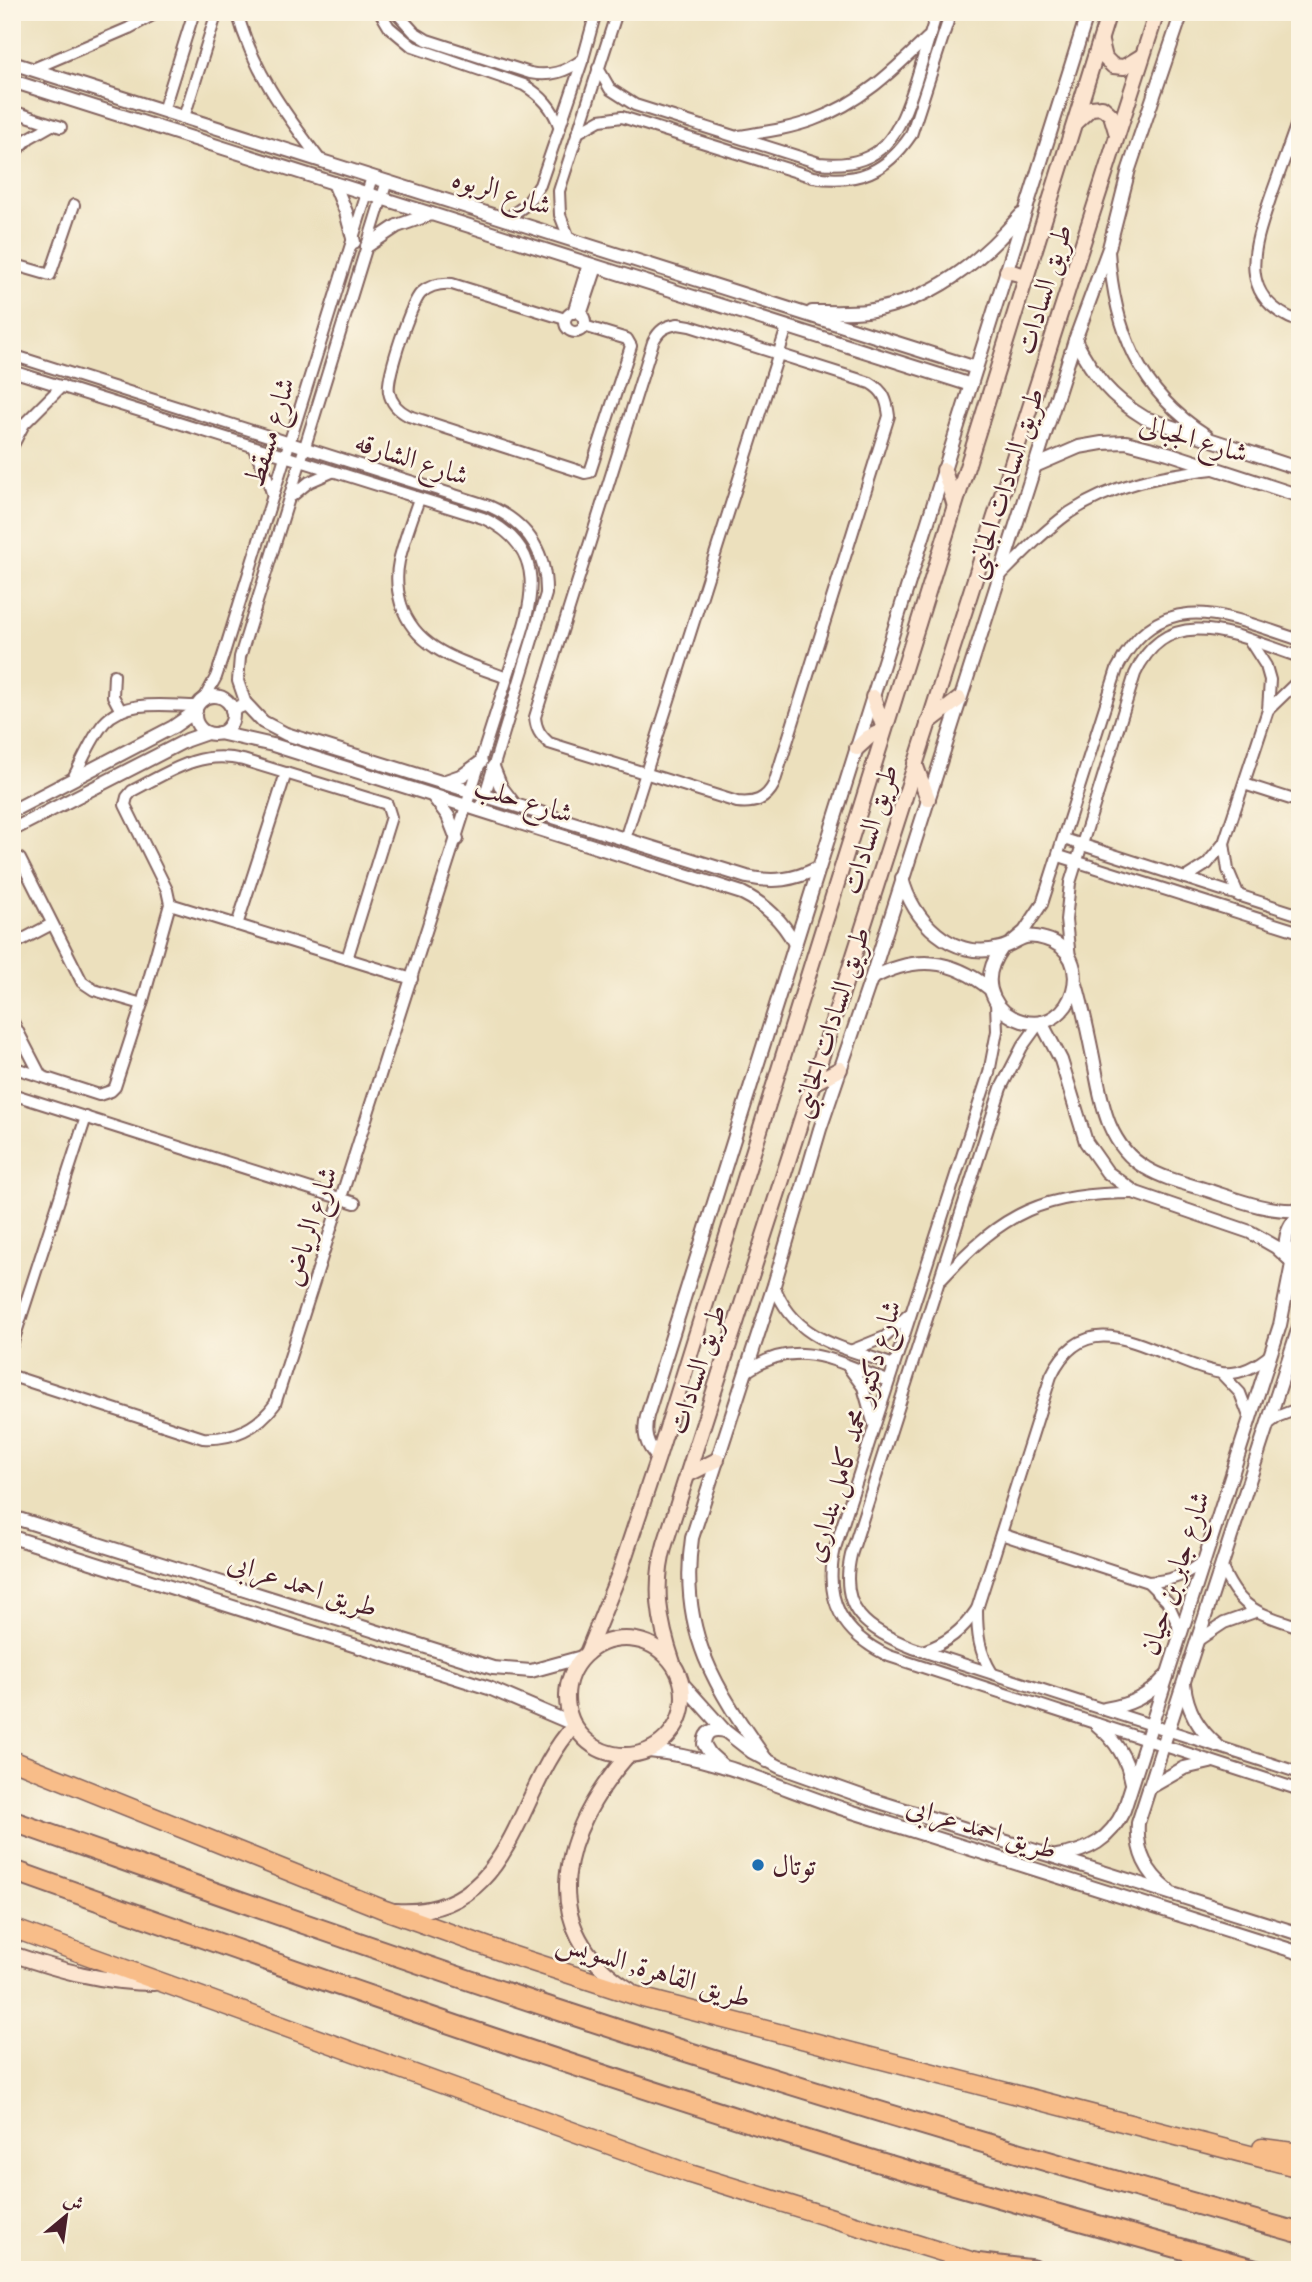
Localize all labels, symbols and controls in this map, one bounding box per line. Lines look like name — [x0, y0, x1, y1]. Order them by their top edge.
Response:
street label: شارع الربوه — [446, 159, 556, 229]
street label: طريق السادات — [1006, 219, 1080, 359]
street label: شارع مسقط — [235, 373, 308, 493]
street label: طريق السادات الجانبى — [956, 383, 1055, 584]
street label: شارع الجبالى — [1134, 405, 1252, 476]
street label: شارع الشارقه — [349, 423, 473, 499]
street label: طريق السادات — [832, 759, 906, 899]
street label: شارع حلب — [468, 767, 578, 837]
street label: طريق السادات الجانبى — [782, 922, 881, 1123]
street label: شارع الرياض — [273, 1162, 351, 1292]
street label: شارع دكتور محمد كامل بندارى — [795, 1296, 915, 1568]
street label: طريق السادات — [658, 1299, 734, 1439]
street label: شارع جابر بن حيان — [1131, 1486, 1223, 1662]
street label: طريق احمد عرابى — [223, 1543, 382, 1627]
street label: طريق احمد عرابى — [902, 1787, 1062, 1869]
place label: توتال — [772, 1847, 816, 1883]
marker: توتال — [750, 1857, 766, 1873]
street label: طريق القاهرة, السويس — [552, 1922, 756, 2017]
north arrow — [32, 2180, 102, 2250]
text: ش — [60, 2186, 88, 2217]

